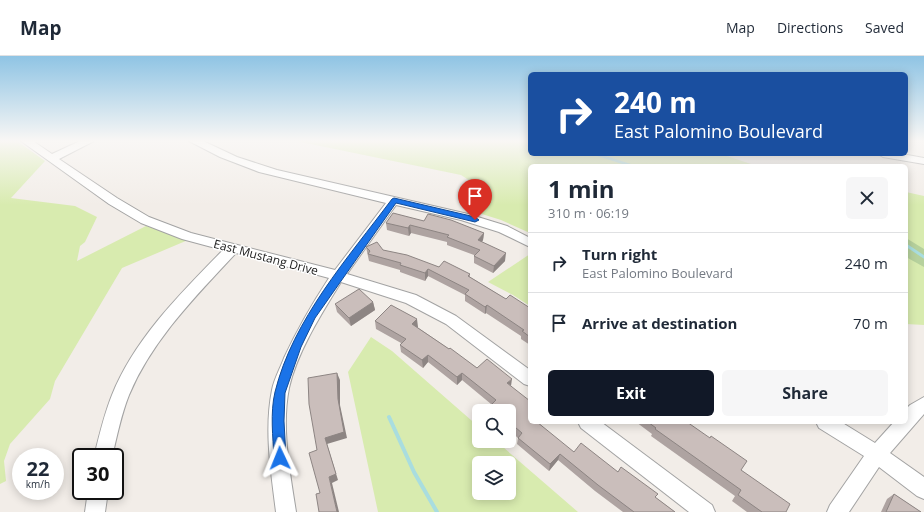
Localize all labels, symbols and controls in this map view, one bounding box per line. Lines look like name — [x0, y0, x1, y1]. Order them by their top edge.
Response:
text: Map — [20, 15, 61, 41]
text: Map — [726, 18, 755, 37]
text: Directions — [777, 18, 843, 37]
text: Saved — [865, 18, 904, 37]
text: 240 m — [614, 83, 697, 121]
icon: right — [548, 88, 600, 140]
text: East Palomino Boulevard — [614, 119, 823, 143]
text: 1 min — [548, 172, 615, 205]
button: close — [846, 177, 888, 219]
pin — [458, 179, 492, 220]
icon: arrive — [464, 185, 486, 207]
text: 310 m · 06:19 — [548, 204, 629, 222]
street label: East Mustang Drive — [212, 235, 320, 279]
text: Turn right — [582, 244, 657, 264]
icon: right — [548, 252, 570, 274]
text: 240 m — [844, 253, 888, 273]
text: East Palomino Boulevard — [582, 264, 733, 282]
icon: arrive — [548, 312, 570, 334]
text: Arrive at destination — [582, 313, 737, 333]
text: 70 m — [853, 313, 888, 333]
button: Exit — [548, 370, 714, 416]
button: Share — [722, 370, 888, 416]
map controls — [472, 404, 516, 500]
button: search — [472, 404, 516, 448]
position arrow — [259, 437, 301, 479]
speed limit sign: 30 — [72, 448, 124, 500]
text: 22 — [27, 455, 49, 482]
button: layers — [472, 456, 516, 500]
text: km/h — [26, 477, 50, 491]

